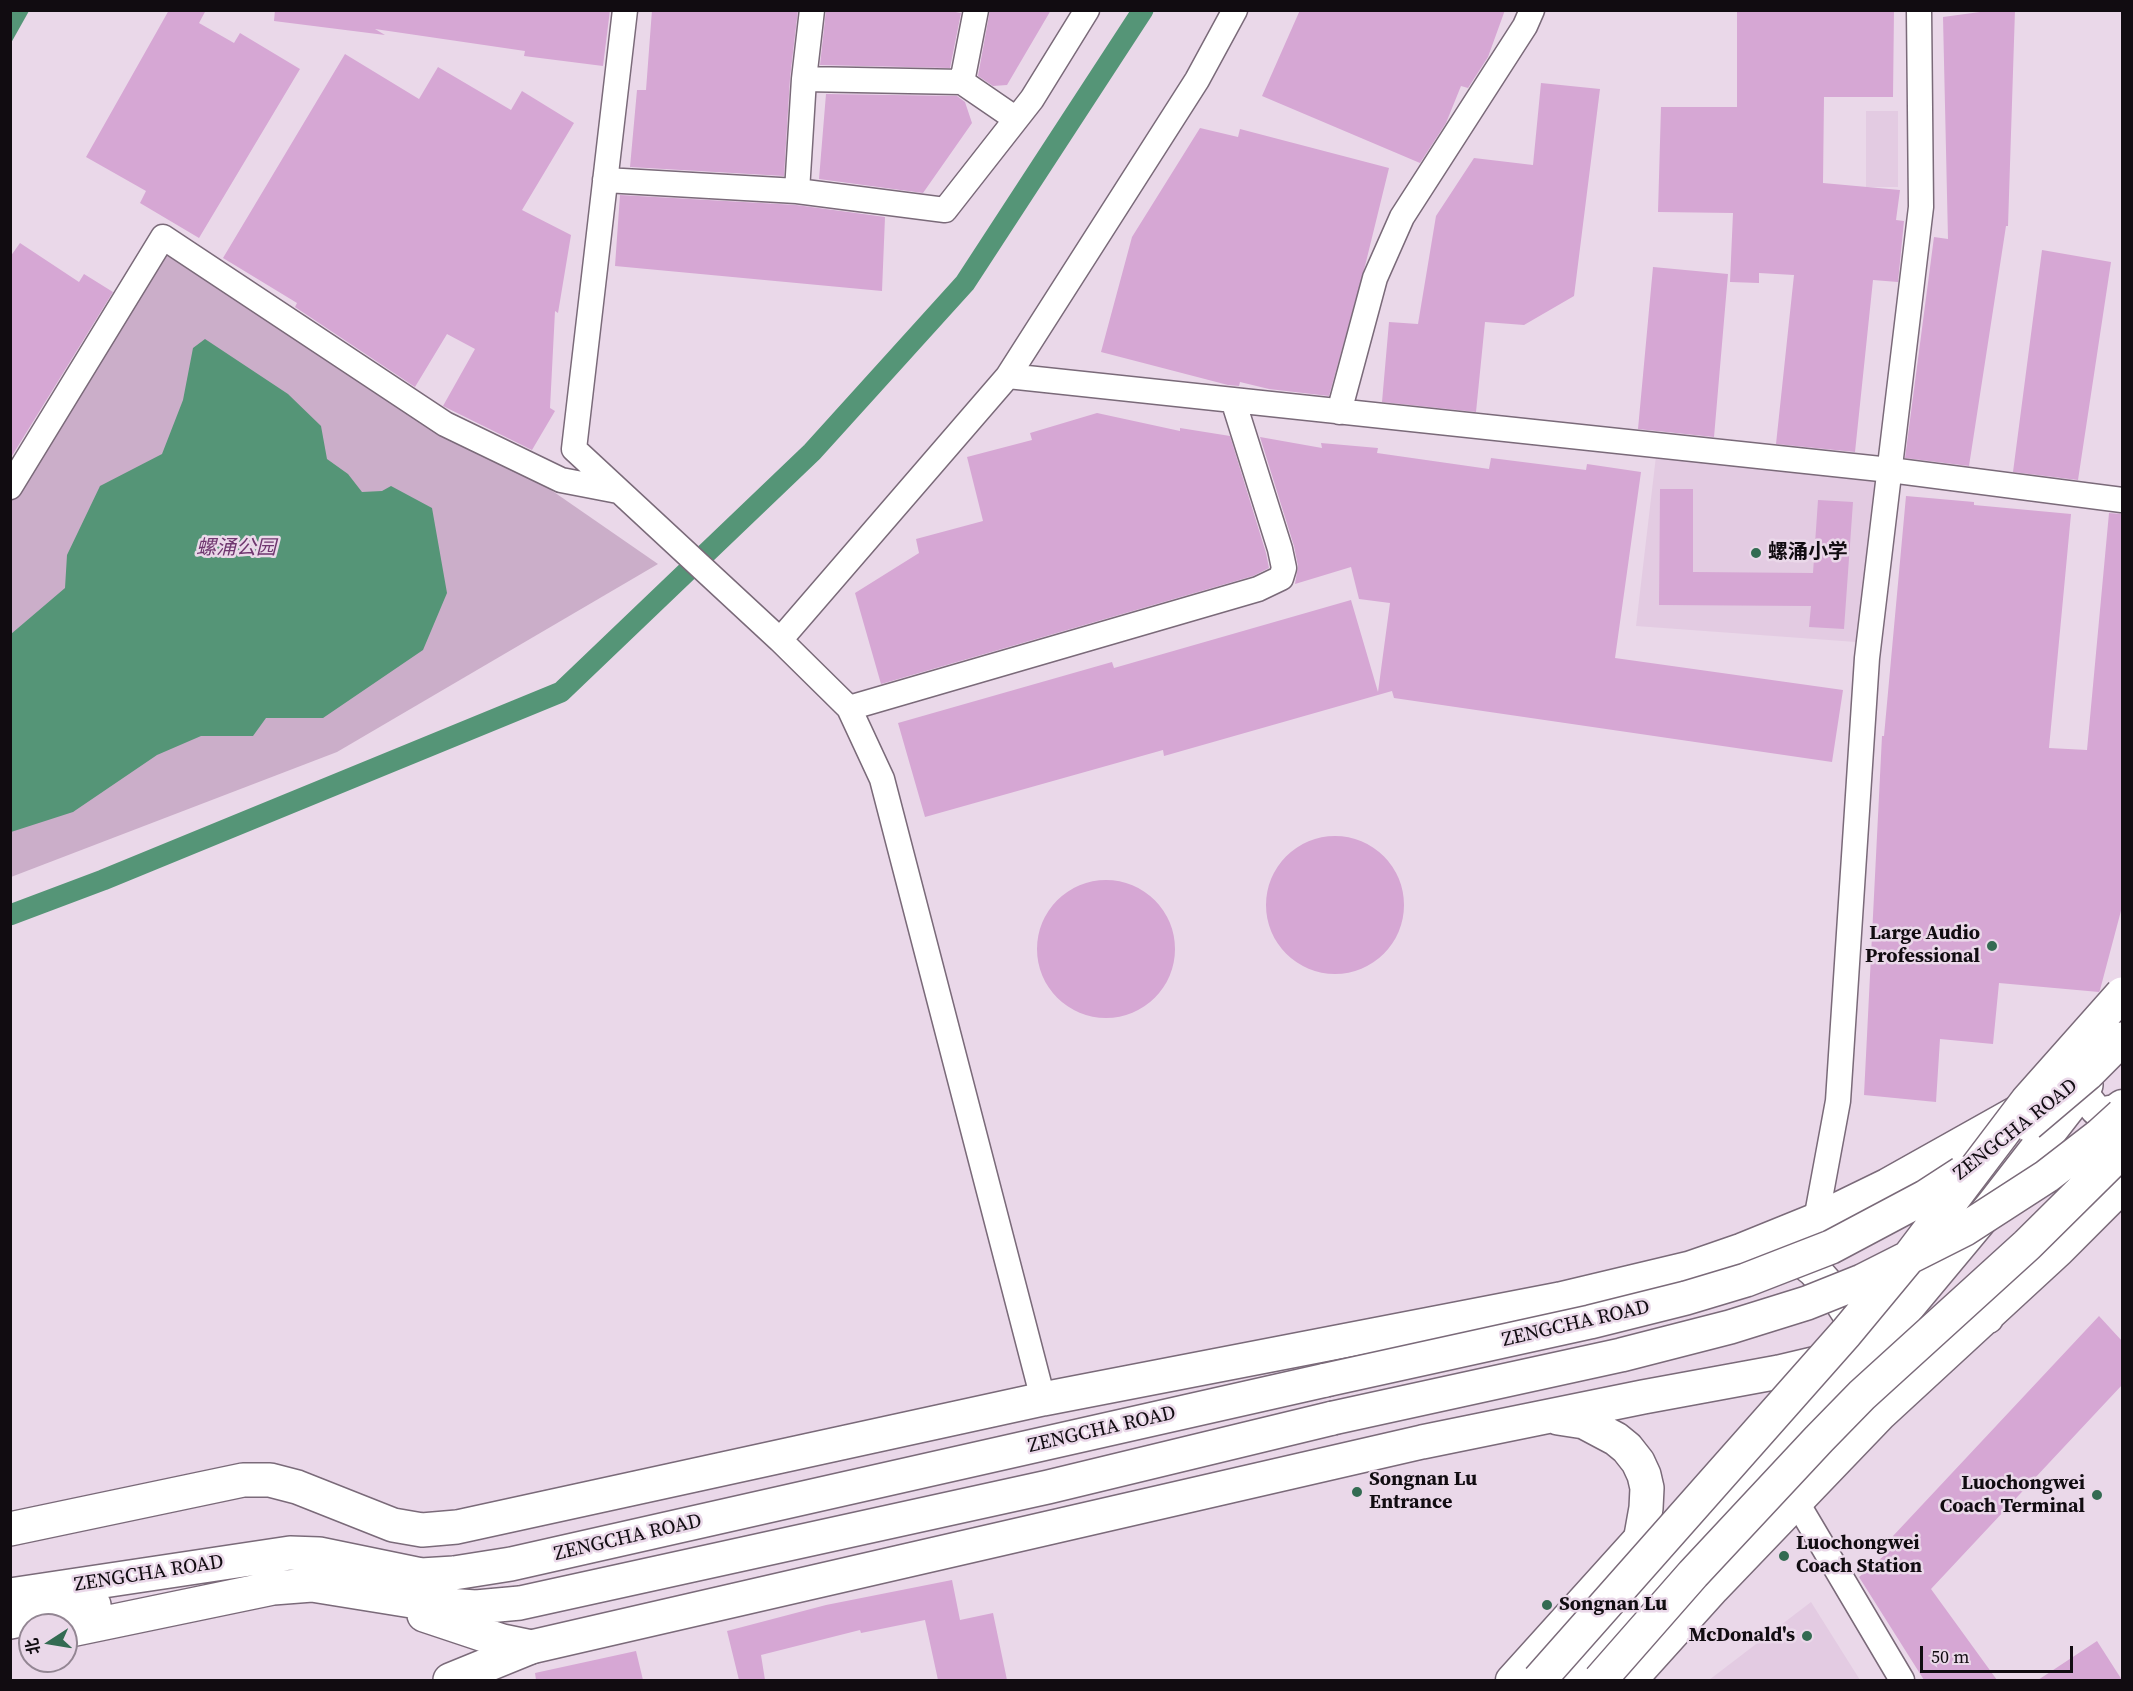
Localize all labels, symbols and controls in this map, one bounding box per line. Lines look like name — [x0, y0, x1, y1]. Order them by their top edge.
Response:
park label: 螺涌公园 — [196, 537, 276, 561]
place label: 螺涌小学 — [1768, 541, 1848, 565]
marker: 螺涌小学 — [1749, 546, 1763, 560]
place label: Large Audio Professional — [1865, 922, 1980, 969]
marker: Large Audio Professional — [1985, 939, 1999, 953]
street label: ZENGCHA ROAD — [1949, 1074, 2083, 1186]
street label: ZENGCHA ROAD — [1500, 1295, 1652, 1353]
street label: ZENGCHA ROAD — [1026, 1401, 1178, 1459]
place label: Songnan Lu Entrance — [1369, 1468, 1477, 1515]
place label: Luochongwei Coach Terminal — [1940, 1472, 2085, 1519]
marker: Songnan Lu Entrance — [1350, 1485, 1364, 1499]
marker: Luochongwei Coach Terminal — [2090, 1488, 2104, 1502]
street label: ZENGCHA ROAD — [552, 1509, 704, 1567]
place label: Luochongwei Coach Station — [1796, 1532, 1922, 1579]
marker: Luochongwei Coach Station — [1777, 1549, 1791, 1563]
street label: ZENGCHA ROAD — [73, 1550, 225, 1598]
place label: Songnan Lu — [1559, 1593, 1667, 1617]
marker: Songnan Lu — [1540, 1598, 1554, 1612]
north arrow — [18, 1613, 78, 1673]
place label: McDonald's — [1689, 1624, 1795, 1648]
marker: McDonald's — [1800, 1629, 1814, 1643]
scale bar — [1923, 1634, 2076, 1672]
text: 北 — [20, 1636, 45, 1656]
text: 50 m — [1931, 1644, 1969, 1669]

